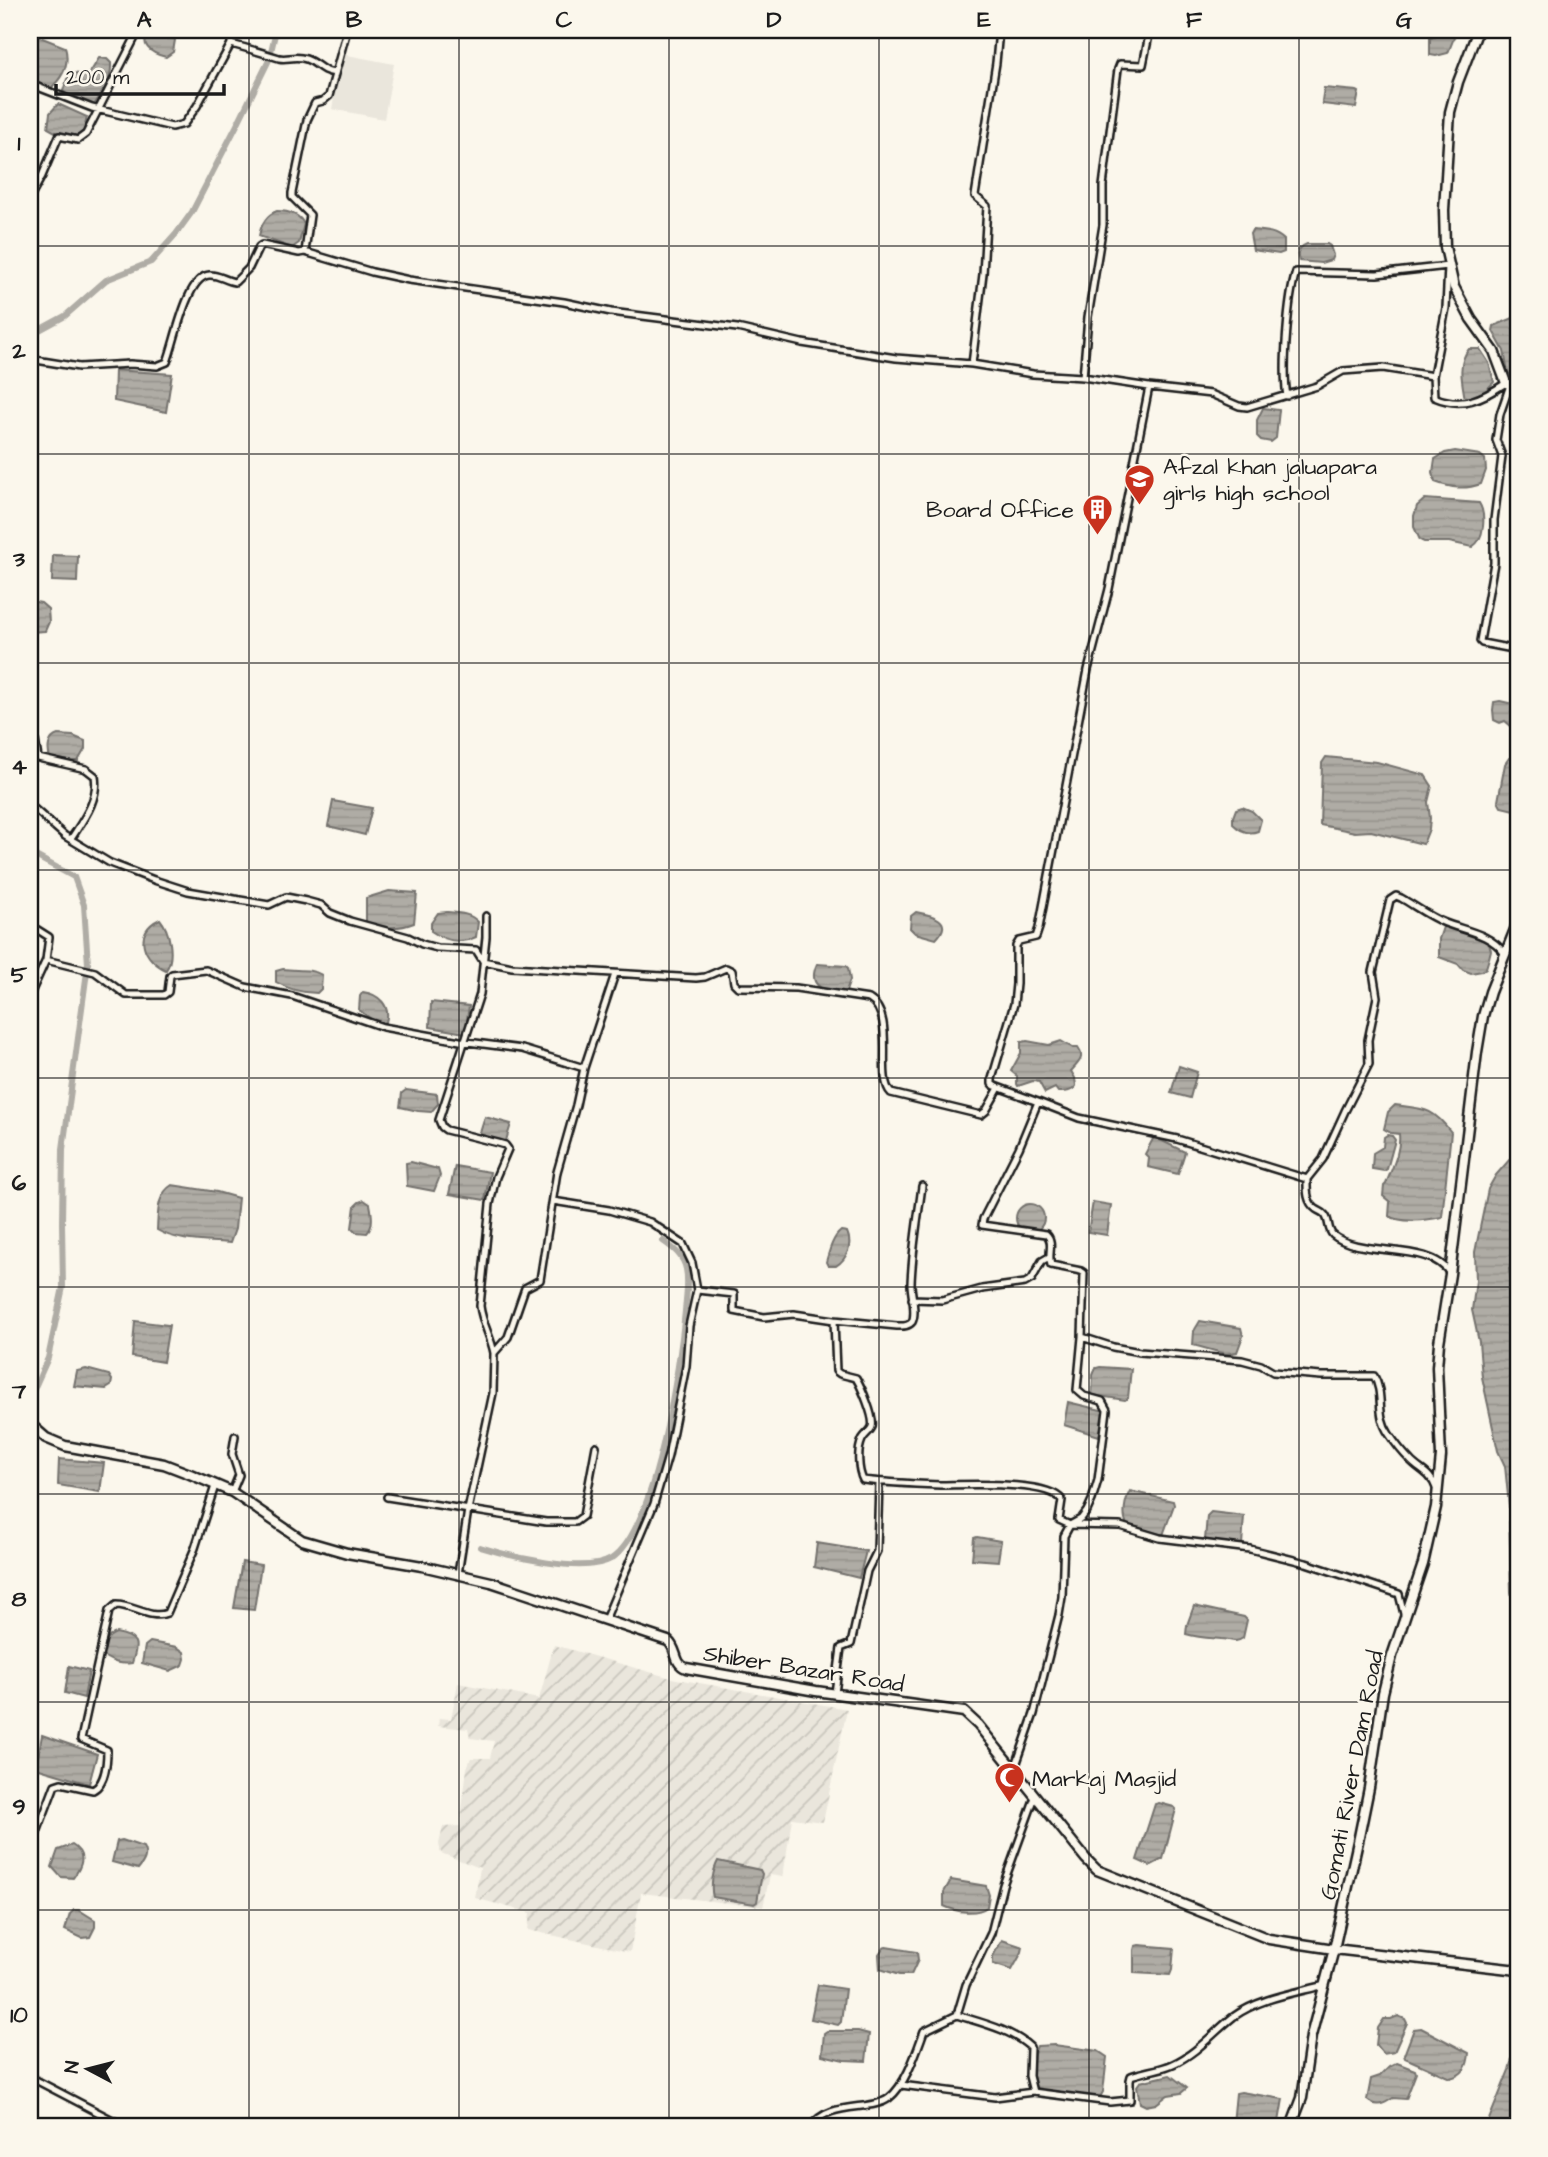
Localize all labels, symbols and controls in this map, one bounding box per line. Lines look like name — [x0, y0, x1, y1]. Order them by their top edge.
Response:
text: A — [137, 4, 152, 36]
text: B — [346, 4, 363, 36]
text: C — [556, 4, 573, 36]
text: D — [767, 4, 782, 36]
text: E — [977, 4, 991, 36]
text: F — [1186, 4, 1203, 36]
text: G — [1396, 4, 1412, 36]
scale bar — [56, 52, 224, 96]
text: 200 m — [66, 63, 130, 92]
text: 1 — [18, 127, 21, 159]
text: 2 — [11, 335, 26, 367]
place label: Afzal khan jaluapara girls high school — [1163, 451, 1377, 510]
school or university icon: Afzal khan jaluapara girls high school — [1123, 462, 1157, 506]
building icon: Board Office — [1080, 492, 1114, 536]
place label: Board Office — [926, 494, 1074, 526]
text: 3 — [12, 543, 25, 575]
text: 4 — [11, 751, 27, 783]
text: 5 — [11, 959, 28, 991]
text: 6 — [12, 1167, 27, 1199]
text: 7 — [11, 1375, 27, 1407]
text: 8 — [12, 1583, 27, 1615]
street label: Shiber Bazar Road — [701, 1637, 907, 1701]
street label: Gomati River Dam Road — [1312, 1648, 1392, 1903]
mosque icon: Markaj Masjid — [992, 1761, 1026, 1805]
place label: Markaj Masjid — [1032, 1763, 1176, 1795]
text: 9 — [12, 1791, 26, 1823]
text: 10 — [10, 1999, 28, 2031]
north arrow — [52, 2035, 122, 2104]
text: N — [58, 2059, 87, 2075]

